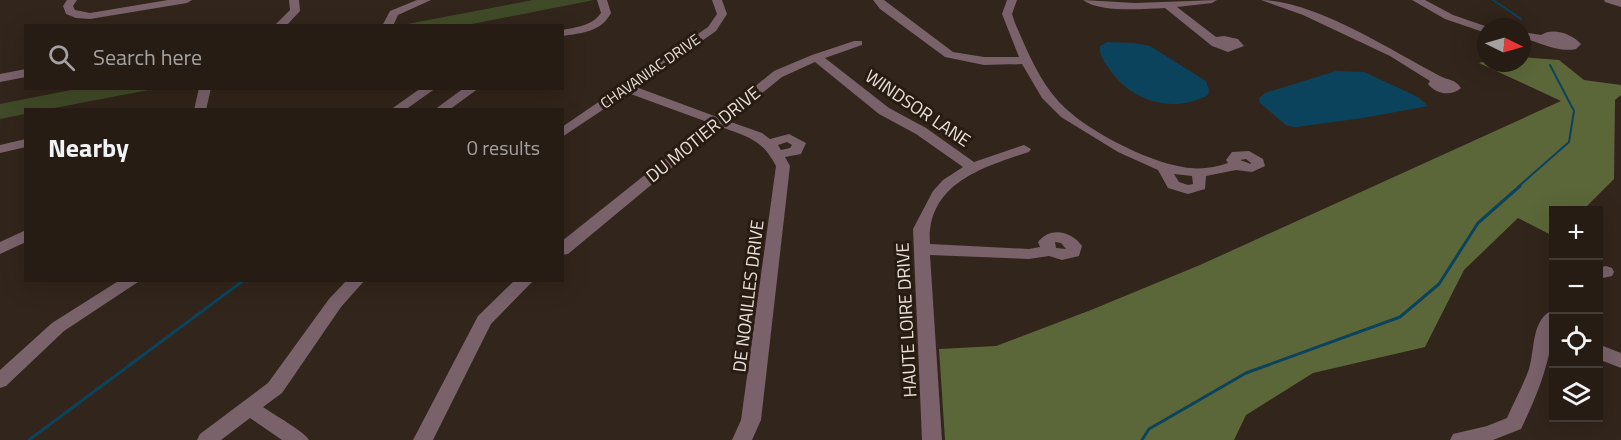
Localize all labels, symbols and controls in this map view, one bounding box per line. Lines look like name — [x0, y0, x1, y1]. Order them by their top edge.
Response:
north arrow — [1477, 18, 1531, 72]
search box — [24, 24, 564, 90]
street label: CHAVANIAC DRIVE — [595, 28, 705, 114]
text: Search here — [93, 40, 202, 74]
icon: search — [45, 41, 78, 74]
street label: WINDSOR LANE — [860, 63, 976, 153]
street label: DU MOTIER DRIVE — [640, 79, 766, 189]
text: Nearby — [48, 128, 129, 167]
text: 0 results — [467, 132, 540, 163]
map controls — [1549, 206, 1603, 422]
button: + — [1549, 206, 1603, 260]
street label: DE NOAILLES DRIVE — [725, 218, 771, 374]
street label: HAUTE LOIRE DRIVE — [888, 242, 924, 398]
button: − — [1549, 260, 1603, 314]
button: locate — [1549, 314, 1603, 368]
button: layers — [1549, 368, 1603, 422]

